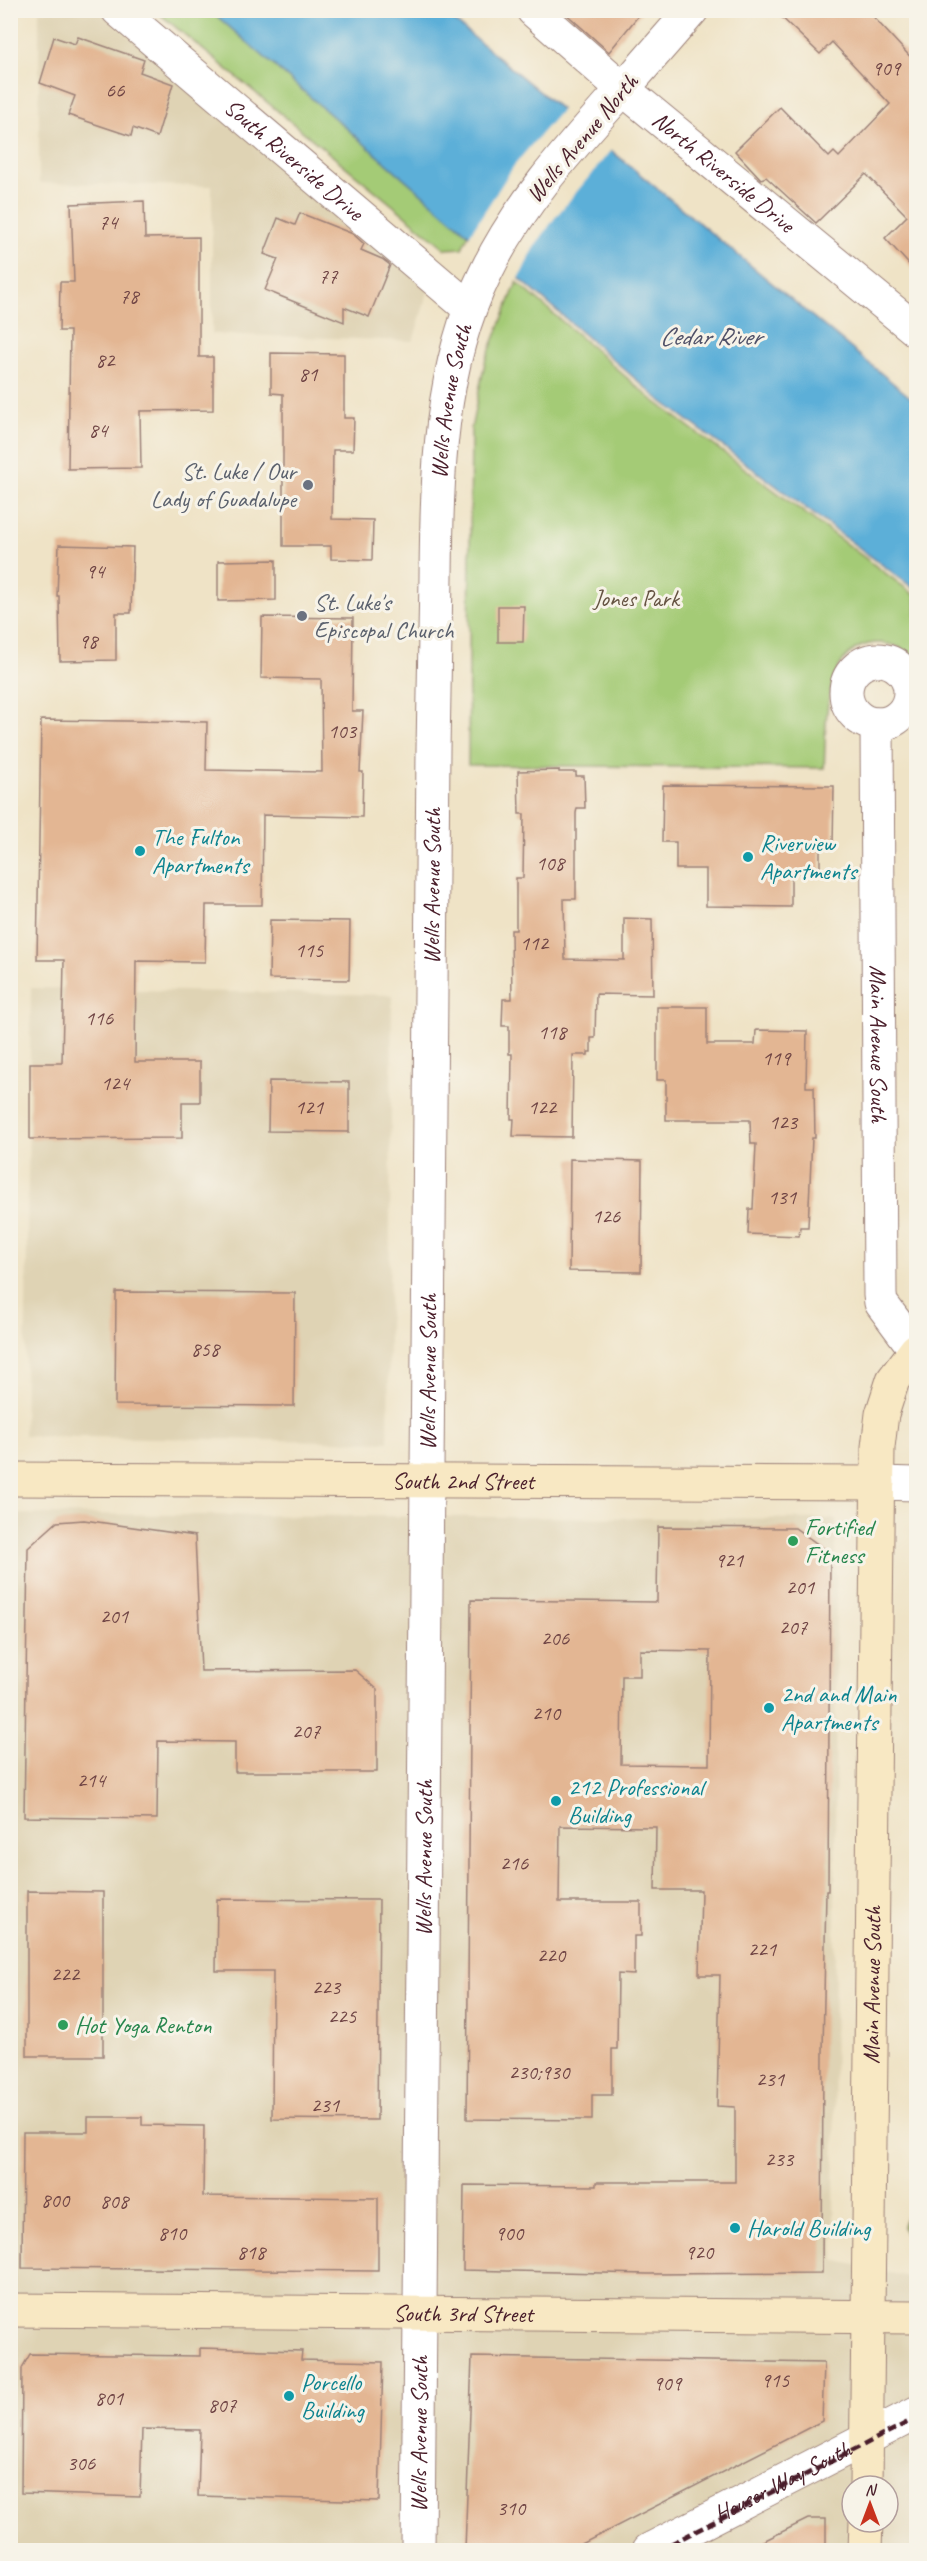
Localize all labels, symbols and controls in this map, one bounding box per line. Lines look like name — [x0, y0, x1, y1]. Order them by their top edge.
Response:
house number: 909 — [872, 55, 902, 81]
street label: Wells Avenue North — [519, 67, 645, 209]
house number: 66 — [106, 77, 125, 103]
street label: South Riverside Drive — [218, 92, 372, 228]
street label: North Riverside Drive — [646, 104, 803, 240]
house number: 74 — [99, 209, 120, 235]
house number: 77 — [319, 263, 339, 289]
house number: 78 — [120, 283, 141, 309]
street label: Wells Avenue South — [424, 319, 479, 479]
water label: Cedar River — [659, 320, 765, 353]
house number: 82 — [96, 347, 116, 373]
house number: 81 — [299, 361, 319, 387]
house number: 84 — [89, 417, 110, 443]
place label: St. Luke / Our Lady of Guadalupe — [151, 456, 298, 514]
marker: St. Luke / Our Lady of Guadalupe — [301, 478, 315, 492]
house number: 94 — [86, 558, 107, 584]
park label: Jones Park — [592, 583, 681, 613]
place label: St. Luke's Episcopal Church — [314, 587, 455, 645]
marker: St. Luke's Episcopal Church — [295, 609, 309, 623]
house number: 98 — [79, 628, 100, 654]
house number: 103 — [328, 718, 358, 744]
street label: Wells Avenue South — [416, 807, 448, 964]
place label: The Fulton Apartments — [152, 822, 251, 880]
place label: Riverview Apartments — [760, 828, 859, 886]
marker: The Fulton Apartments — [133, 844, 147, 858]
house number: 108 — [536, 850, 567, 876]
marker: Riverview Apartments — [741, 850, 755, 864]
house number: 112 — [520, 930, 550, 956]
house number: 115 — [295, 937, 325, 963]
street label: Main Avenue South — [863, 965, 894, 1124]
house number: 116 — [85, 1005, 114, 1031]
house number: 118 — [538, 1019, 569, 1045]
house number: 119 — [762, 1045, 792, 1071]
house number: 124 — [101, 1070, 132, 1096]
house number: 121 — [295, 1094, 325, 1120]
house number: 122 — [528, 1094, 558, 1120]
house number: 123 — [769, 1109, 799, 1135]
house number: 131 — [768, 1184, 798, 1210]
house number: 126 — [592, 1203, 621, 1229]
street label: Wells Avenue South — [412, 1293, 443, 1450]
house number: 858 — [191, 1336, 222, 1362]
street label: South 2nd Street — [392, 1466, 536, 1496]
place label: Fortified Fitness — [805, 1512, 877, 1570]
marker: Fortified Fitness — [786, 1534, 800, 1548]
house number: 921 — [715, 1547, 745, 1573]
house number: 201 — [786, 1574, 816, 1600]
house number: 201 — [100, 1603, 130, 1629]
house number: 207 — [779, 1614, 809, 1640]
house number: 206 — [541, 1625, 570, 1651]
place label: 2nd and Main Apartments — [781, 1679, 897, 1737]
house number: 210 — [532, 1700, 562, 1726]
marker: 2nd and Main Apartments — [762, 1701, 776, 1715]
house number: 207 — [292, 1718, 322, 1744]
house number: 214 — [77, 1767, 108, 1793]
place label: 212 Professional Building — [568, 1772, 707, 1830]
street label: Wells Avenue South — [408, 1779, 439, 1936]
marker: 212 Professional Building — [549, 1794, 563, 1808]
house number: 216 — [500, 1850, 529, 1876]
street label: Main Avenue South — [856, 1905, 888, 2064]
house number: 221 — [748, 1936, 778, 1962]
house number: 220 — [537, 1942, 567, 1968]
house number: 222 — [51, 1961, 81, 1987]
house number: 223 — [312, 1974, 342, 2000]
house number: 225 — [328, 2003, 358, 2029]
place label: Hot Yoga Renton — [75, 2010, 212, 2040]
marker: Hot Yoga Renton — [56, 2018, 70, 2032]
house number: 230;930 — [509, 2059, 571, 2085]
house number: 231 — [756, 2066, 786, 2092]
house number: 231 — [311, 2092, 341, 2118]
house number: 233 — [765, 2146, 795, 2172]
house number: 800 — [41, 2187, 71, 2213]
house number: 808 — [100, 2188, 131, 2214]
place label: Harold Building — [747, 2213, 872, 2243]
house number: 810 — [158, 2220, 188, 2246]
house number: 900 — [495, 2220, 525, 2246]
marker: Harold Building — [728, 2221, 742, 2235]
house number: 818 — [237, 2239, 268, 2265]
house number: 920 — [685, 2239, 715, 2265]
street label: South 3rd Street — [393, 2298, 535, 2329]
street label: Wells Avenue South — [403, 2355, 435, 2512]
place label: Porcello Building — [301, 2367, 366, 2425]
house number: 915 — [761, 2367, 791, 2393]
house number: 909 — [653, 2370, 683, 2396]
house number: 801 — [95, 2385, 125, 2411]
marker: Porcello Building — [282, 2389, 296, 2403]
house number: 807 — [208, 2392, 238, 2418]
street label: Houser Way South — [708, 2433, 857, 2529]
house number: 306 — [67, 2450, 96, 2476]
north arrow — [840, 2474, 900, 2534]
text: N — [865, 2480, 878, 2500]
house number: 310 — [497, 2495, 527, 2521]

